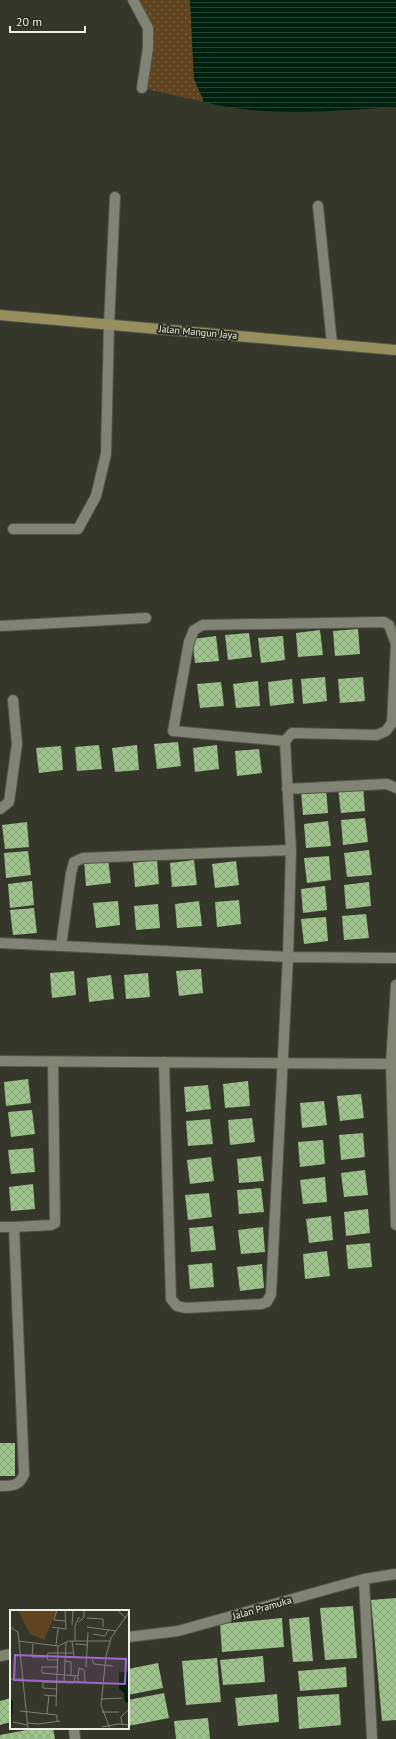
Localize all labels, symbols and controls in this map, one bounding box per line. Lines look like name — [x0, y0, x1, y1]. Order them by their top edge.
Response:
scale bar — [10, 8, 85, 34]
text: 20 m — [16, 14, 42, 29]
street label: Jalan Mangun Jaya — [157, 322, 238, 342]
street label: Jalan Pramuka — [230, 1593, 293, 1623]
inset map — [10, 1610, 129, 1729]

